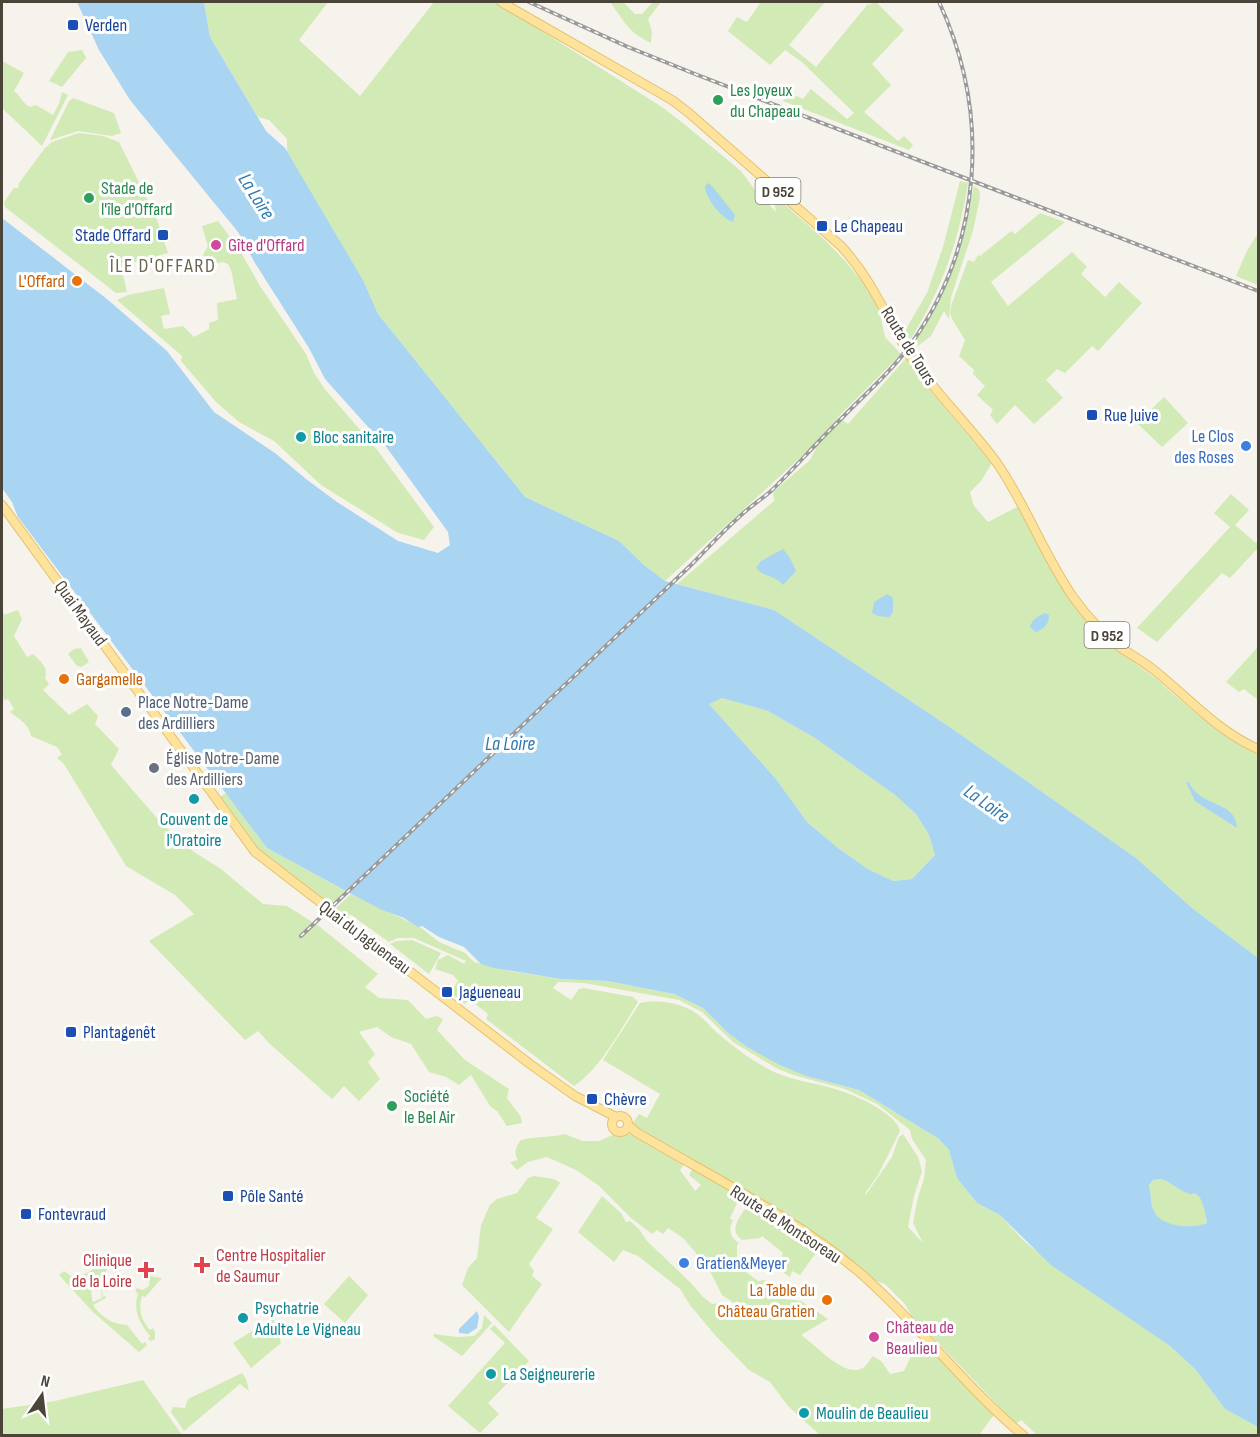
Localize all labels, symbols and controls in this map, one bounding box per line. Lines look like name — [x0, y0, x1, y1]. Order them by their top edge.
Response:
place label: Verden — [85, 15, 127, 36]
marker: Verden — [66, 18, 80, 32]
place label: Les Joyeux du Chapeau — [730, 80, 800, 122]
marker: Les Joyeux du Chapeau — [711, 93, 725, 107]
water label: La Loire — [233, 169, 280, 224]
place label: Stade de l'île d'Offard — [101, 178, 173, 220]
road number: D 952 — [756, 178, 800, 204]
marker: Stade de l'île d'Offard — [82, 191, 96, 205]
place label: Le Chapeau — [834, 216, 903, 237]
marker: Le Chapeau — [815, 219, 829, 233]
place label: Stade Offard — [75, 225, 151, 246]
marker: Stade Offard — [156, 228, 170, 242]
place label: Gîte d'Offard — [228, 235, 304, 256]
marker: Gîte d'Offard — [209, 238, 223, 252]
district label: ÎLE D'OFFARD — [109, 254, 216, 278]
place label: L'Offard — [18, 271, 65, 292]
marker: L'Offard — [70, 274, 84, 288]
street label: Route de Tours — [876, 303, 941, 389]
place label: Rue Juive — [1104, 405, 1159, 426]
marker: Rue Juive — [1085, 408, 1099, 422]
place label: Le Clos des Roses — [1174, 426, 1234, 468]
place label: Bloc sanitaire — [313, 427, 394, 448]
marker: Bloc sanitaire — [294, 430, 308, 444]
marker: Le Clos des Roses — [1239, 439, 1253, 453]
street label: Quai Mayaud — [50, 577, 111, 650]
road number: D 952 — [1084, 622, 1130, 648]
place label: Gargamelle — [76, 669, 143, 690]
marker: Gargamelle — [57, 672, 71, 686]
place label: Place Notre-Dame des Ardilliers — [138, 692, 248, 734]
marker: Place Notre-Dame des Ardilliers — [119, 705, 133, 719]
water label: La Loire — [485, 732, 535, 756]
place label: Église Notre-Dame des Ardilliers — [166, 748, 280, 790]
marker: Église Notre-Dame des Ardilliers — [147, 761, 161, 775]
water label: La Loire — [959, 780, 1014, 828]
marker: Couvent de l'Oratoire — [187, 792, 201, 806]
place label: Couvent de l'Oratoire — [160, 809, 228, 851]
street label: Quai du Jagueneau — [315, 896, 415, 979]
place label: Jagueneau — [458, 982, 521, 1003]
marker: Jagueneau — [440, 985, 454, 999]
place label: Plantagenêt — [83, 1022, 156, 1043]
marker: Plantagenêt — [64, 1025, 78, 1039]
place label: Société le Bel Air — [404, 1086, 455, 1128]
place label: Chèvre — [604, 1089, 647, 1110]
marker: Chèvre — [585, 1092, 599, 1106]
marker: Société le Bel Air — [385, 1099, 399, 1113]
street label: Route de Montsoreau — [726, 1181, 845, 1268]
place label: Pôle Santé — [240, 1186, 304, 1207]
marker: Pôle Santé — [221, 1189, 235, 1203]
place label: Fontevraud — [38, 1204, 106, 1225]
marker: Fontevraud — [19, 1207, 33, 1221]
place label: Centre Hospitalier de Saumur — [216, 1245, 326, 1287]
place label: Clinique de la Loire — [72, 1250, 132, 1292]
place label: Gratien&Meyer — [696, 1253, 787, 1274]
marker: Centre Hospitalier de Saumur — [193, 1256, 211, 1274]
marker: Gratien&Meyer — [677, 1256, 691, 1270]
marker: Clinique de la Loire — [137, 1261, 155, 1279]
place label: La Table du Château Gratien — [717, 1280, 815, 1322]
marker: La Table du Château Gratien — [820, 1293, 834, 1307]
place label: Psychatrie Adulte Le Vigneau — [254, 1298, 361, 1340]
marker: Psychatrie Adulte Le Vigneau — [236, 1311, 250, 1325]
place label: Château de Beaulieu — [886, 1317, 954, 1359]
marker: Château de Beaulieu — [867, 1330, 881, 1344]
place label: La Seigneurerie — [503, 1364, 595, 1385]
north arrow — [12, 1365, 72, 1425]
marker: La Seigneurerie — [484, 1367, 498, 1381]
text: N — [39, 1372, 52, 1392]
place label: Moulin de Beaulieu — [816, 1403, 928, 1424]
marker: Moulin de Beaulieu — [797, 1406, 811, 1420]

